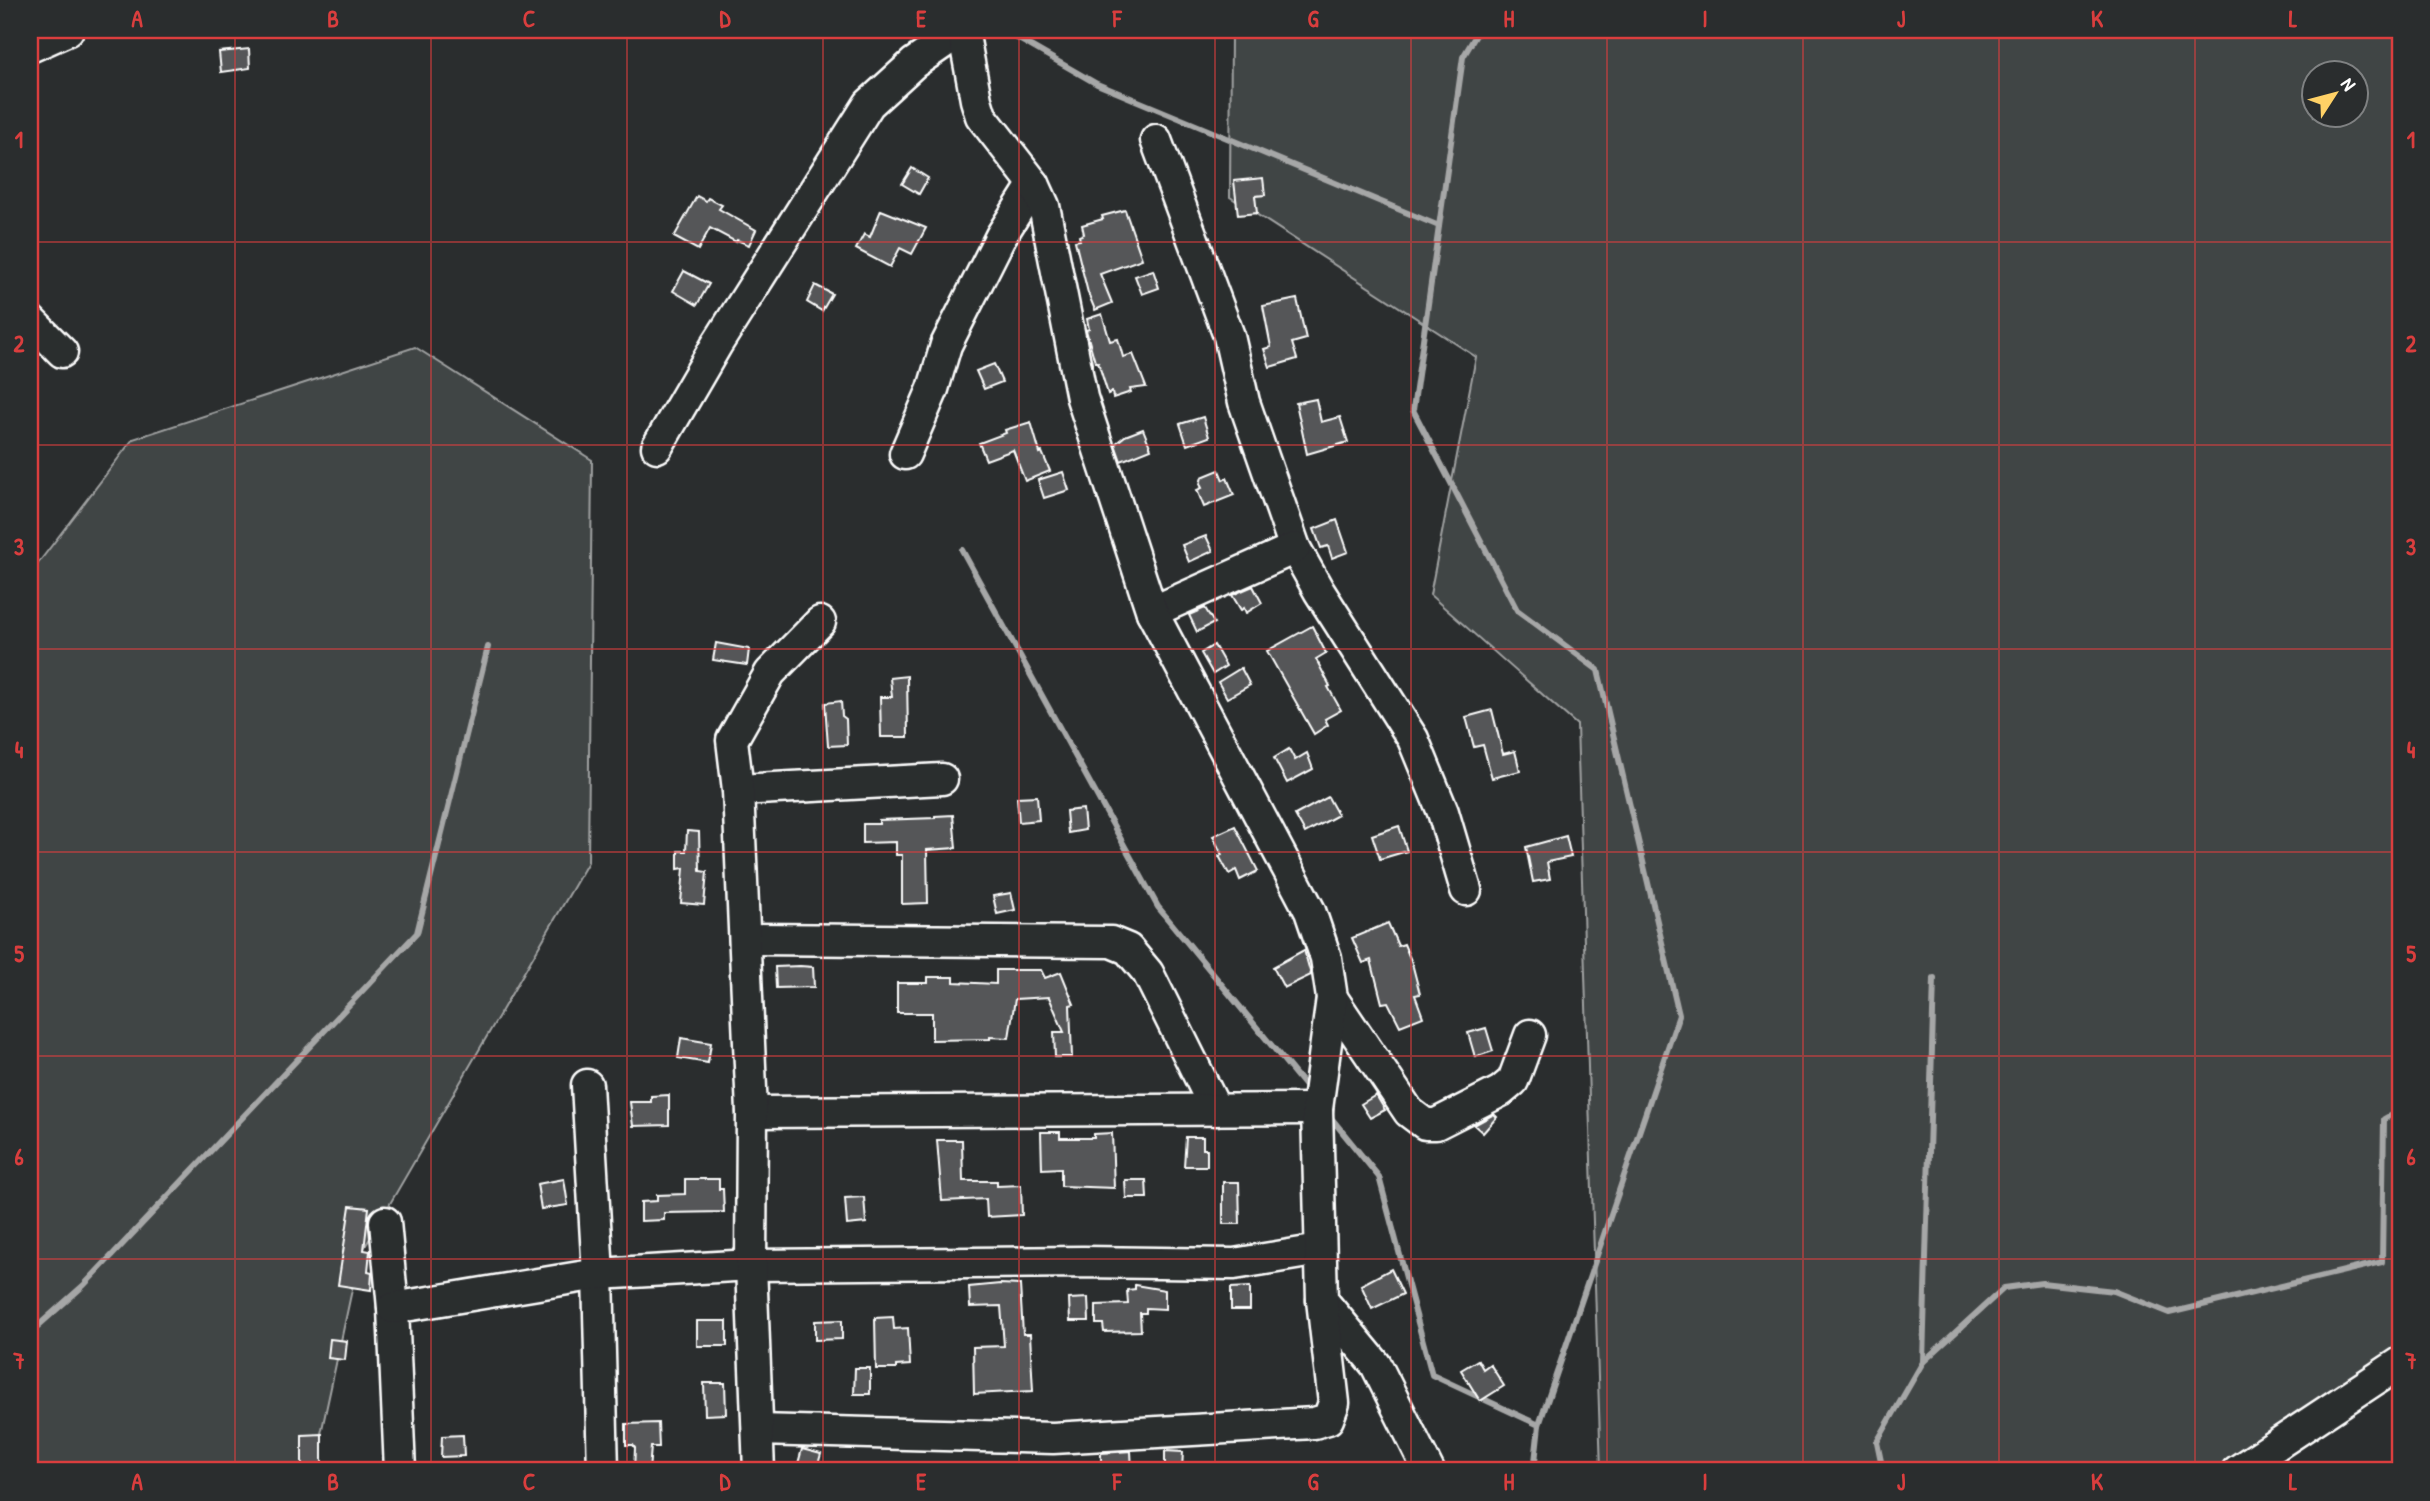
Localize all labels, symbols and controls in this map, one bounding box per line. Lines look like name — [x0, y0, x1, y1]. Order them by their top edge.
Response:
text: A — [131, 3, 143, 34]
text: B — [327, 3, 339, 34]
text: C — [523, 3, 535, 34]
text: D — [720, 3, 732, 34]
text: E — [916, 3, 927, 34]
text: F — [1112, 3, 1123, 34]
text: G — [1307, 3, 1319, 34]
text: H — [1504, 3, 1515, 34]
text: I — [1702, 3, 1708, 34]
text: J — [1897, 3, 1906, 34]
text: K — [2091, 3, 2104, 34]
text: L — [2289, 3, 2298, 34]
north arrow — [2300, 60, 2370, 130]
text: N — [2335, 72, 2362, 96]
text: 1 — [15, 124, 23, 155]
text: 1 — [2407, 124, 2415, 155]
text: 2 — [14, 328, 25, 359]
text: 2 — [2406, 328, 2417, 359]
text: 3 — [14, 531, 24, 562]
text: 3 — [2406, 531, 2416, 562]
text: 4 — [15, 734, 24, 765]
text: 4 — [2407, 734, 2416, 765]
text: 5 — [14, 938, 24, 969]
text: 5 — [2406, 938, 2416, 969]
text: 6 — [14, 1141, 24, 1172]
text: 6 — [2406, 1141, 2416, 1172]
text: 7 — [12, 1345, 25, 1376]
text: 7 — [2404, 1345, 2417, 1376]
text: A — [131, 1466, 143, 1497]
text: B — [327, 1466, 339, 1497]
text: C — [523, 1466, 535, 1497]
text: D — [720, 1466, 732, 1497]
text: E — [916, 1466, 927, 1497]
text: F — [1112, 1466, 1123, 1497]
text: G — [1307, 1466, 1319, 1497]
text: H — [1504, 1466, 1515, 1497]
text: I — [1702, 1466, 1708, 1497]
text: J — [1897, 1466, 1906, 1497]
text: K — [2091, 1466, 2104, 1497]
text: L — [2289, 1466, 2298, 1497]

